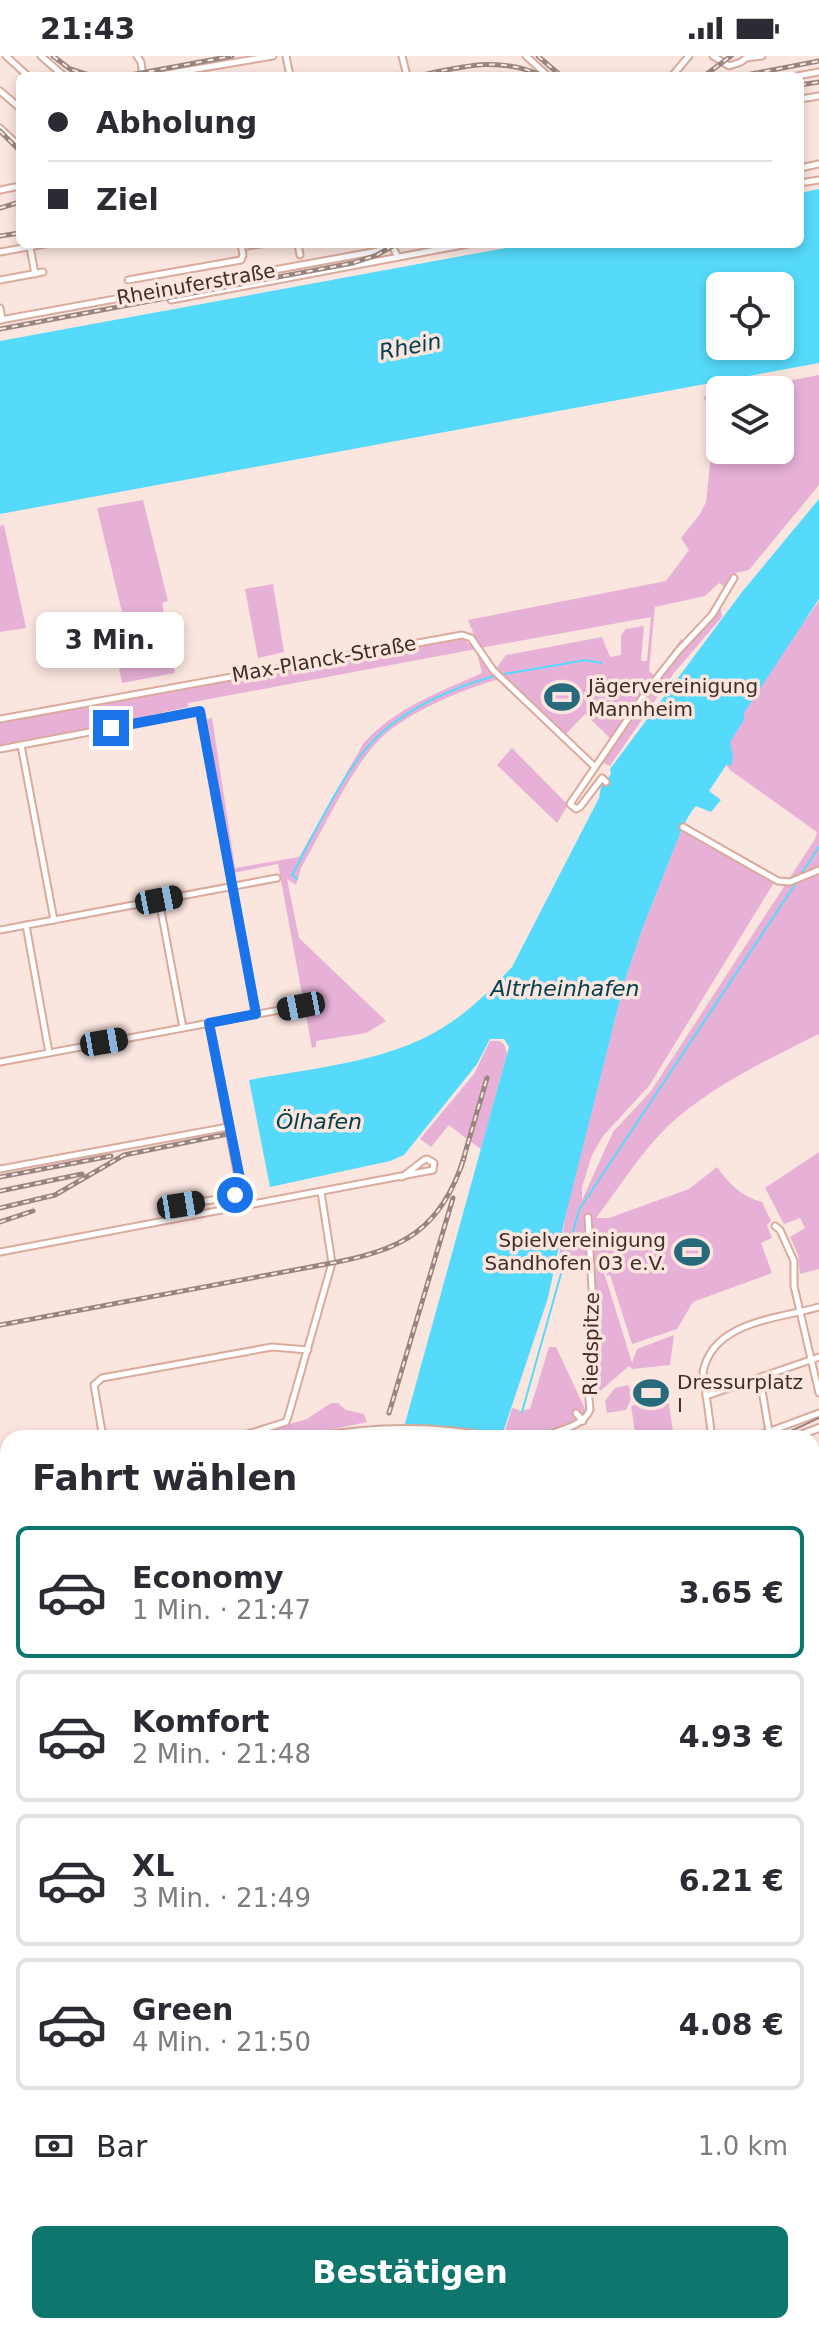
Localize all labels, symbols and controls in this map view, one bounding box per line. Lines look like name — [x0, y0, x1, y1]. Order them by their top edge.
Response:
text: 21:43 — [40, 11, 136, 46]
text: Abholung — [96, 105, 257, 140]
text: Ziel — [96, 182, 159, 217]
street label: Rheinuferstraße — [115, 258, 277, 310]
map controls — [706, 272, 794, 464]
button: locate — [706, 272, 794, 360]
water label: Rhein — [377, 328, 443, 365]
button: layers — [706, 376, 794, 464]
callout: 3 Min. — [37, 612, 185, 668]
text: 3 Min. — [65, 625, 155, 655]
street label: Max-Planck-Straße — [230, 631, 418, 687]
place label: Jägervereinigung Mannheim — [586, 674, 758, 721]
sports icon: Jägervereinigung Mannheim — [543, 678, 581, 716]
route end — [93, 710, 129, 746]
car — [133, 884, 185, 916]
water label: Altrheinhafen — [488, 976, 640, 1001]
car — [275, 990, 327, 1022]
car — [78, 1026, 130, 1058]
water label: Ölhafen — [276, 1109, 362, 1134]
route start — [217, 1177, 253, 1213]
car — [155, 1189, 207, 1221]
place label: Spielvereinigung Sandhofen 03 e.V. — [484, 1228, 666, 1275]
sports icon: Spielvereinigung Sandhofen 03 e.V. — [673, 1233, 711, 1271]
street label: Riedspitze — [578, 1292, 604, 1396]
place label: Dressurplatz I — [677, 1370, 803, 1417]
sports icon: Dressurplatz I — [632, 1374, 670, 1412]
text: Fahrt wählen — [32, 1457, 297, 1498]
icon: car — [36, 1556, 108, 1628]
text: Economy — [132, 1560, 284, 1595]
text: 3.65 € — [679, 1575, 784, 1610]
text: 1 Min. · 21:47 — [132, 1595, 311, 1625]
icon: car — [36, 1700, 108, 1772]
text: Komfort — [132, 1704, 269, 1739]
text: 4.93 € — [679, 1719, 784, 1754]
text: 2 Min. · 21:48 — [132, 1739, 311, 1769]
icon: car — [36, 1844, 108, 1916]
text: XL — [132, 1848, 174, 1883]
text: 6.21 € — [679, 1863, 784, 1898]
text: 3 Min. · 21:49 — [132, 1883, 311, 1913]
icon: car — [36, 1988, 108, 2060]
text: Green — [132, 1992, 233, 2027]
text: 4.08 € — [679, 2007, 784, 2042]
text: 4 Min. · 21:50 — [132, 2027, 311, 2057]
icon: cash — [32, 2124, 76, 2168]
text: Bar — [96, 2129, 147, 2164]
text: 1.0 km — [698, 2131, 788, 2161]
button: Bestätigen — [32, 2226, 788, 2318]

